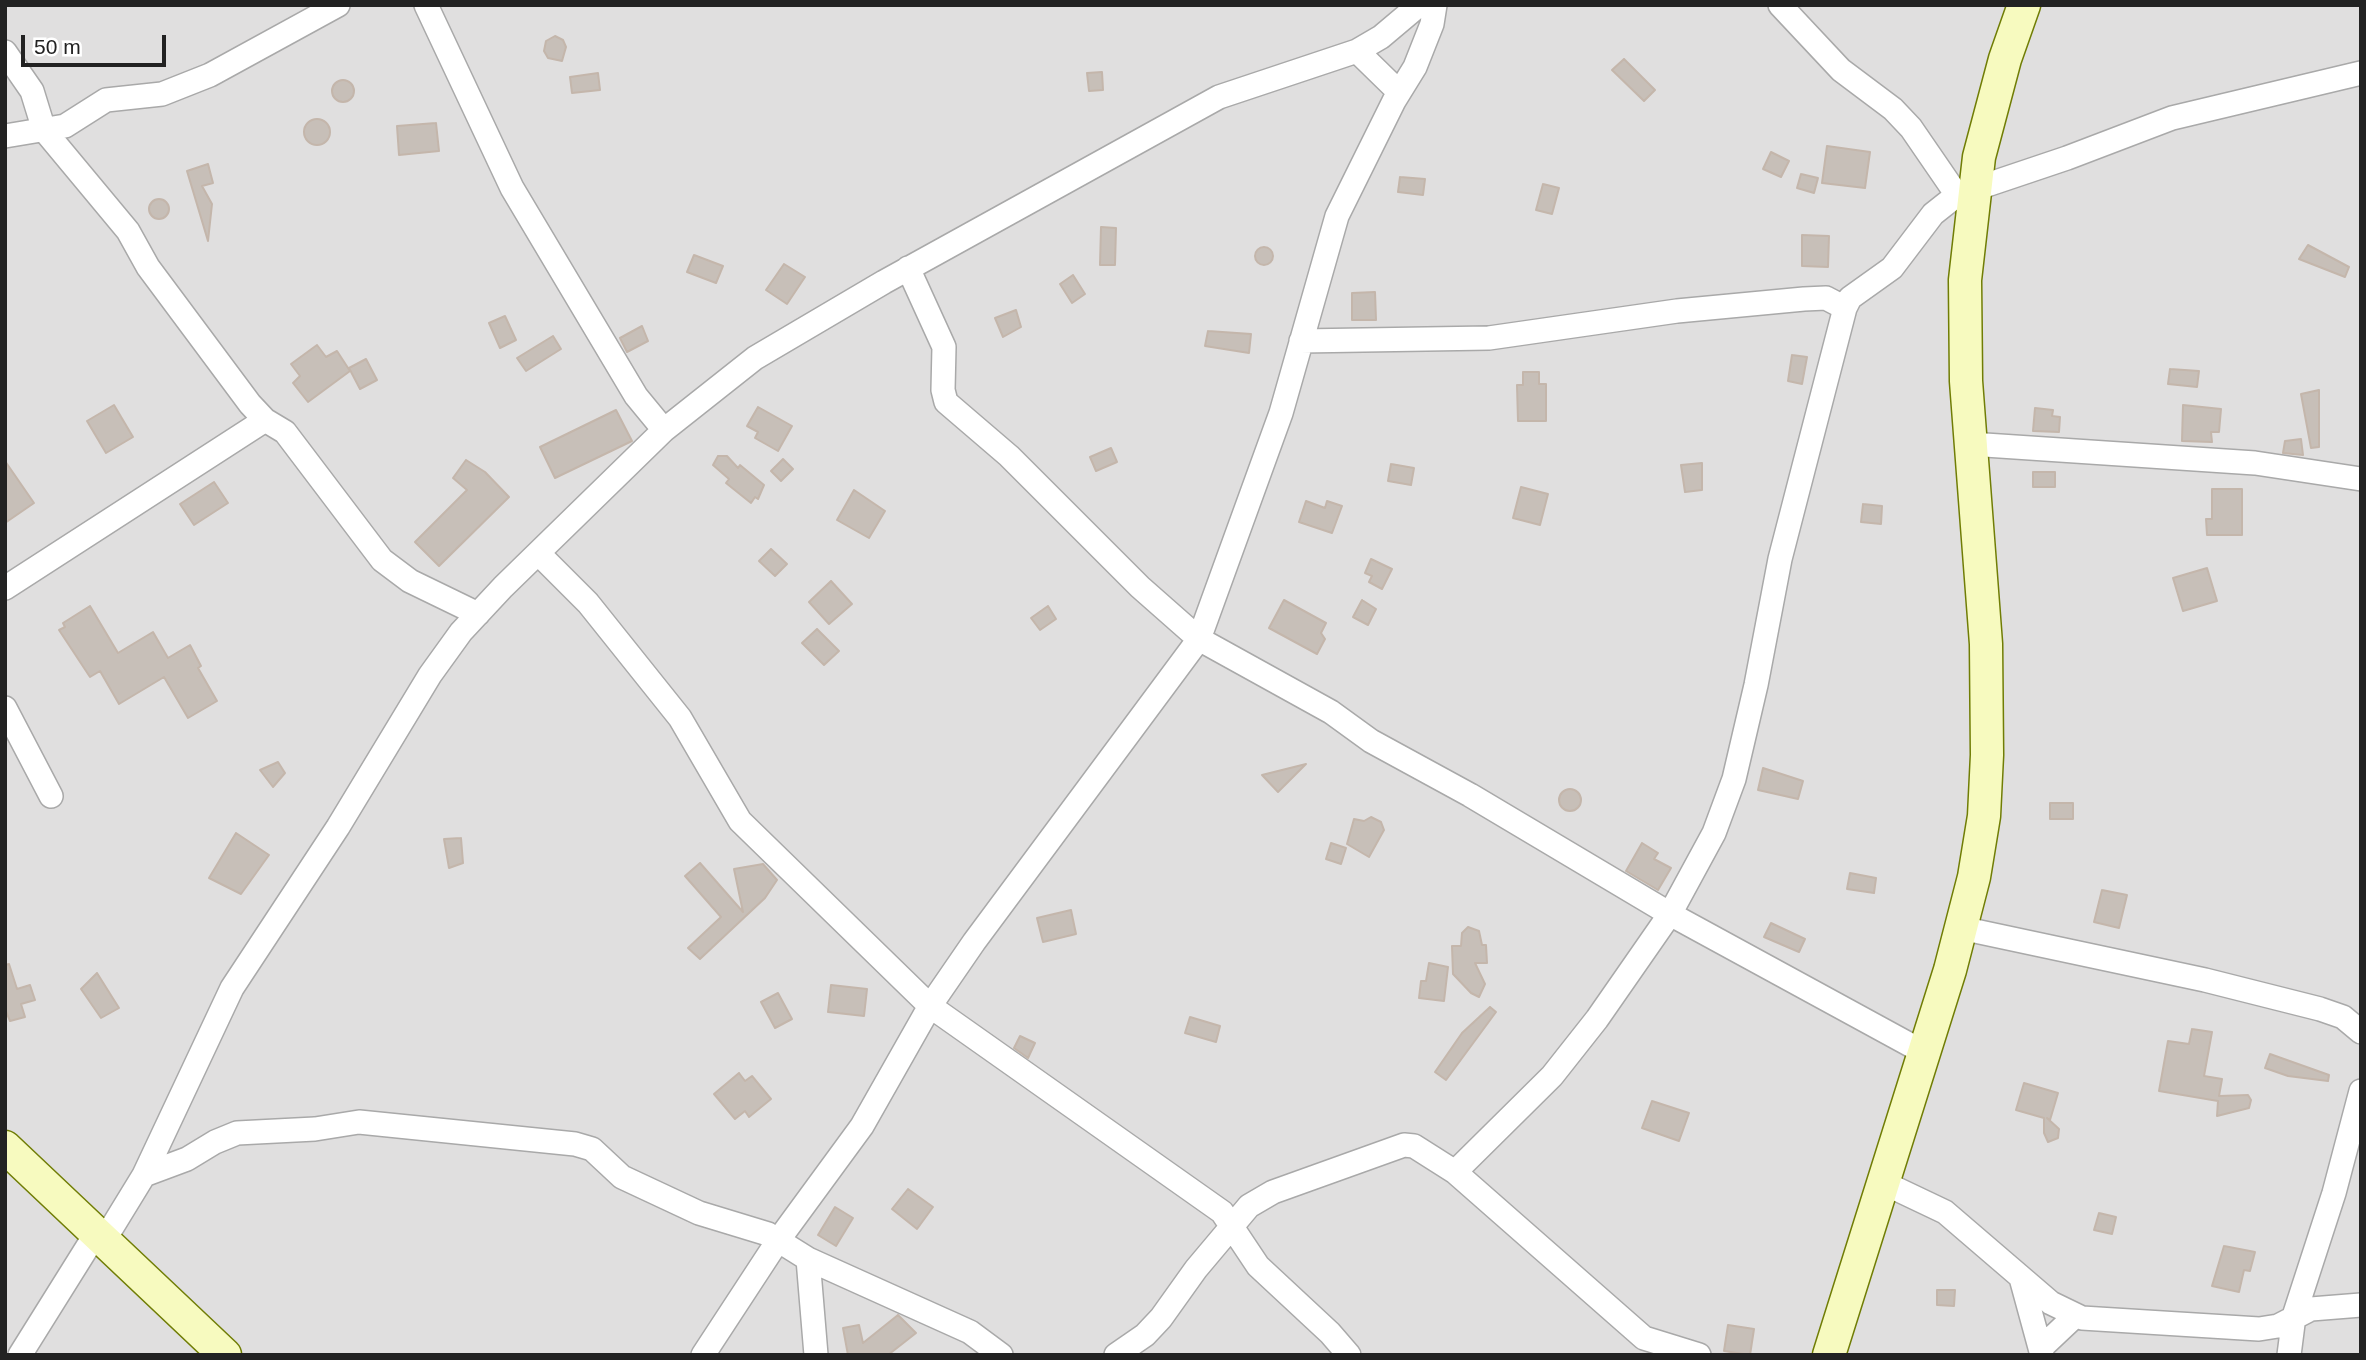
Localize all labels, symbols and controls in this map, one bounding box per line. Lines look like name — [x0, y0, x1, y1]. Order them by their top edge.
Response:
scale bar — [24, 21, 170, 65]
text: 50 m — [34, 35, 81, 58]

